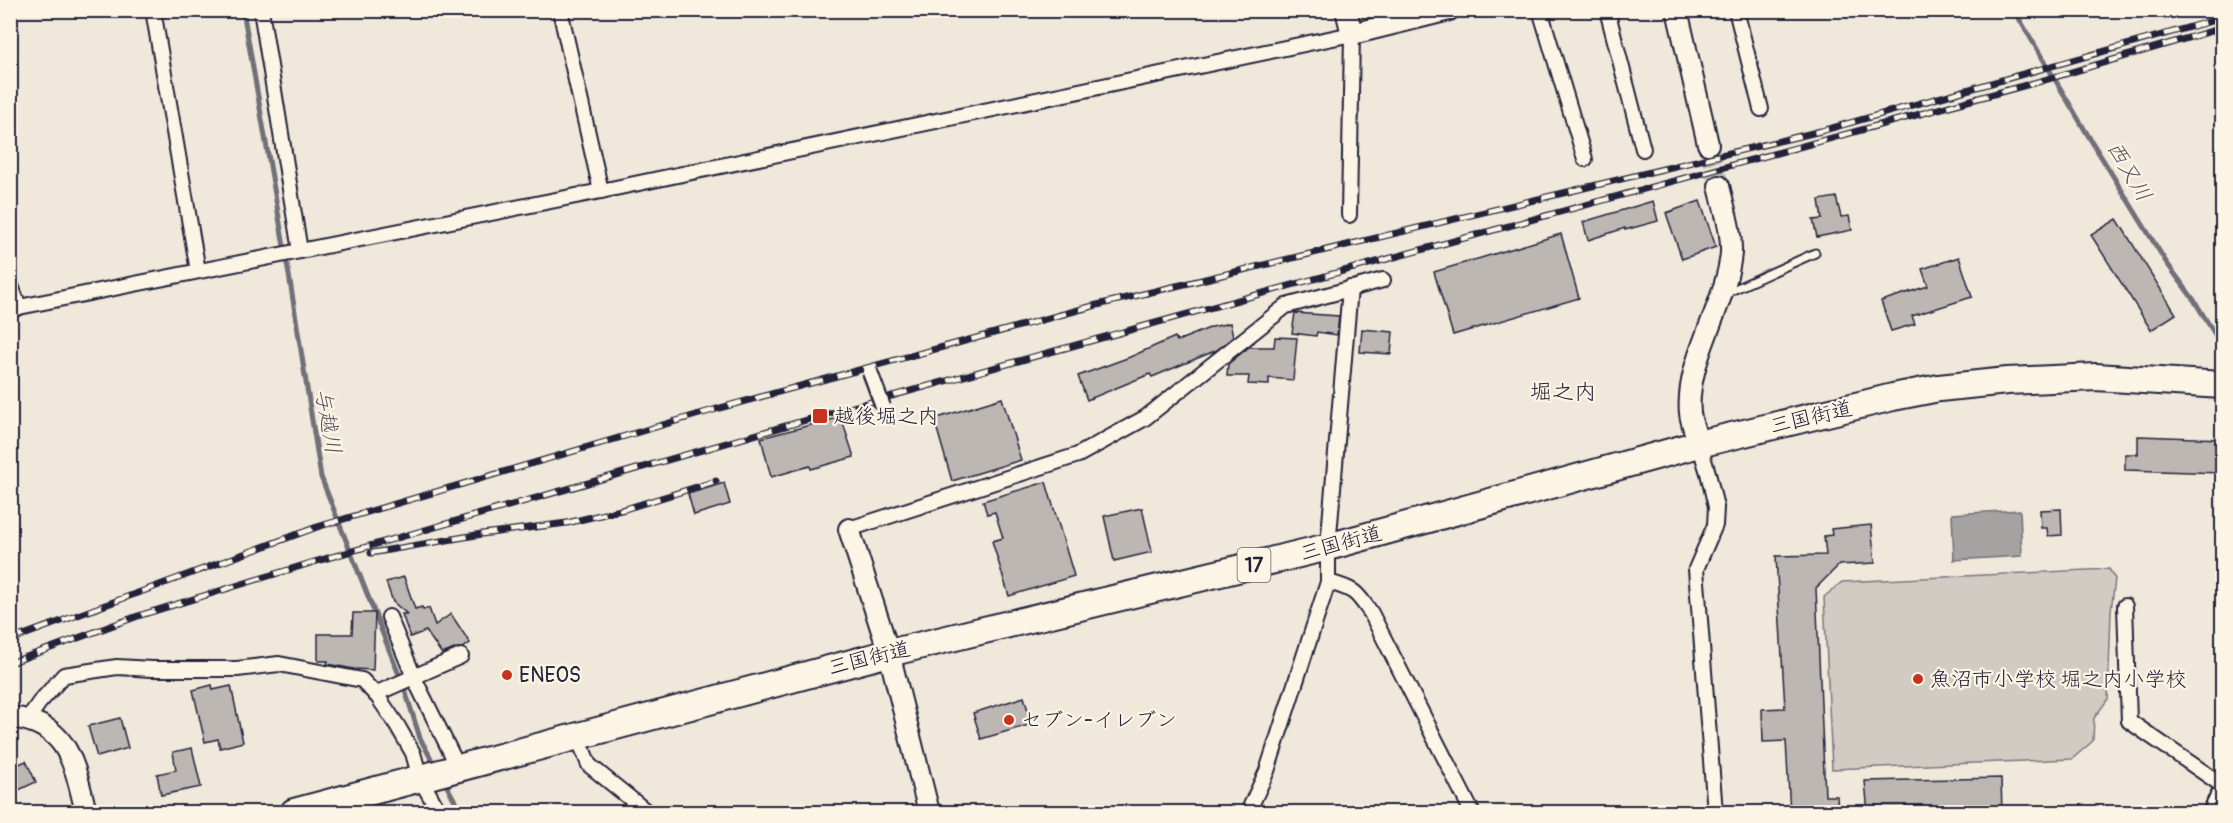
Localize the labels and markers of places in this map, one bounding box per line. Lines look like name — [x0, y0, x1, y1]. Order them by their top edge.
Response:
place label: 越後堀之内 — [834, 403, 939, 430]
marker: 越後堀之内 — [811, 407, 829, 425]
place label: ENEOS — [519, 662, 581, 689]
place label: 魚沼市小学校 堀之内小学校 — [1930, 666, 2187, 693]
marker: ENEOS — [500, 668, 514, 682]
marker: 魚沼市小学校 堀之内小学校 — [1911, 672, 1925, 686]
place label: セブン-イレブン — [1021, 707, 1177, 734]
marker: セブン-イレブン — [1002, 713, 1016, 727]

